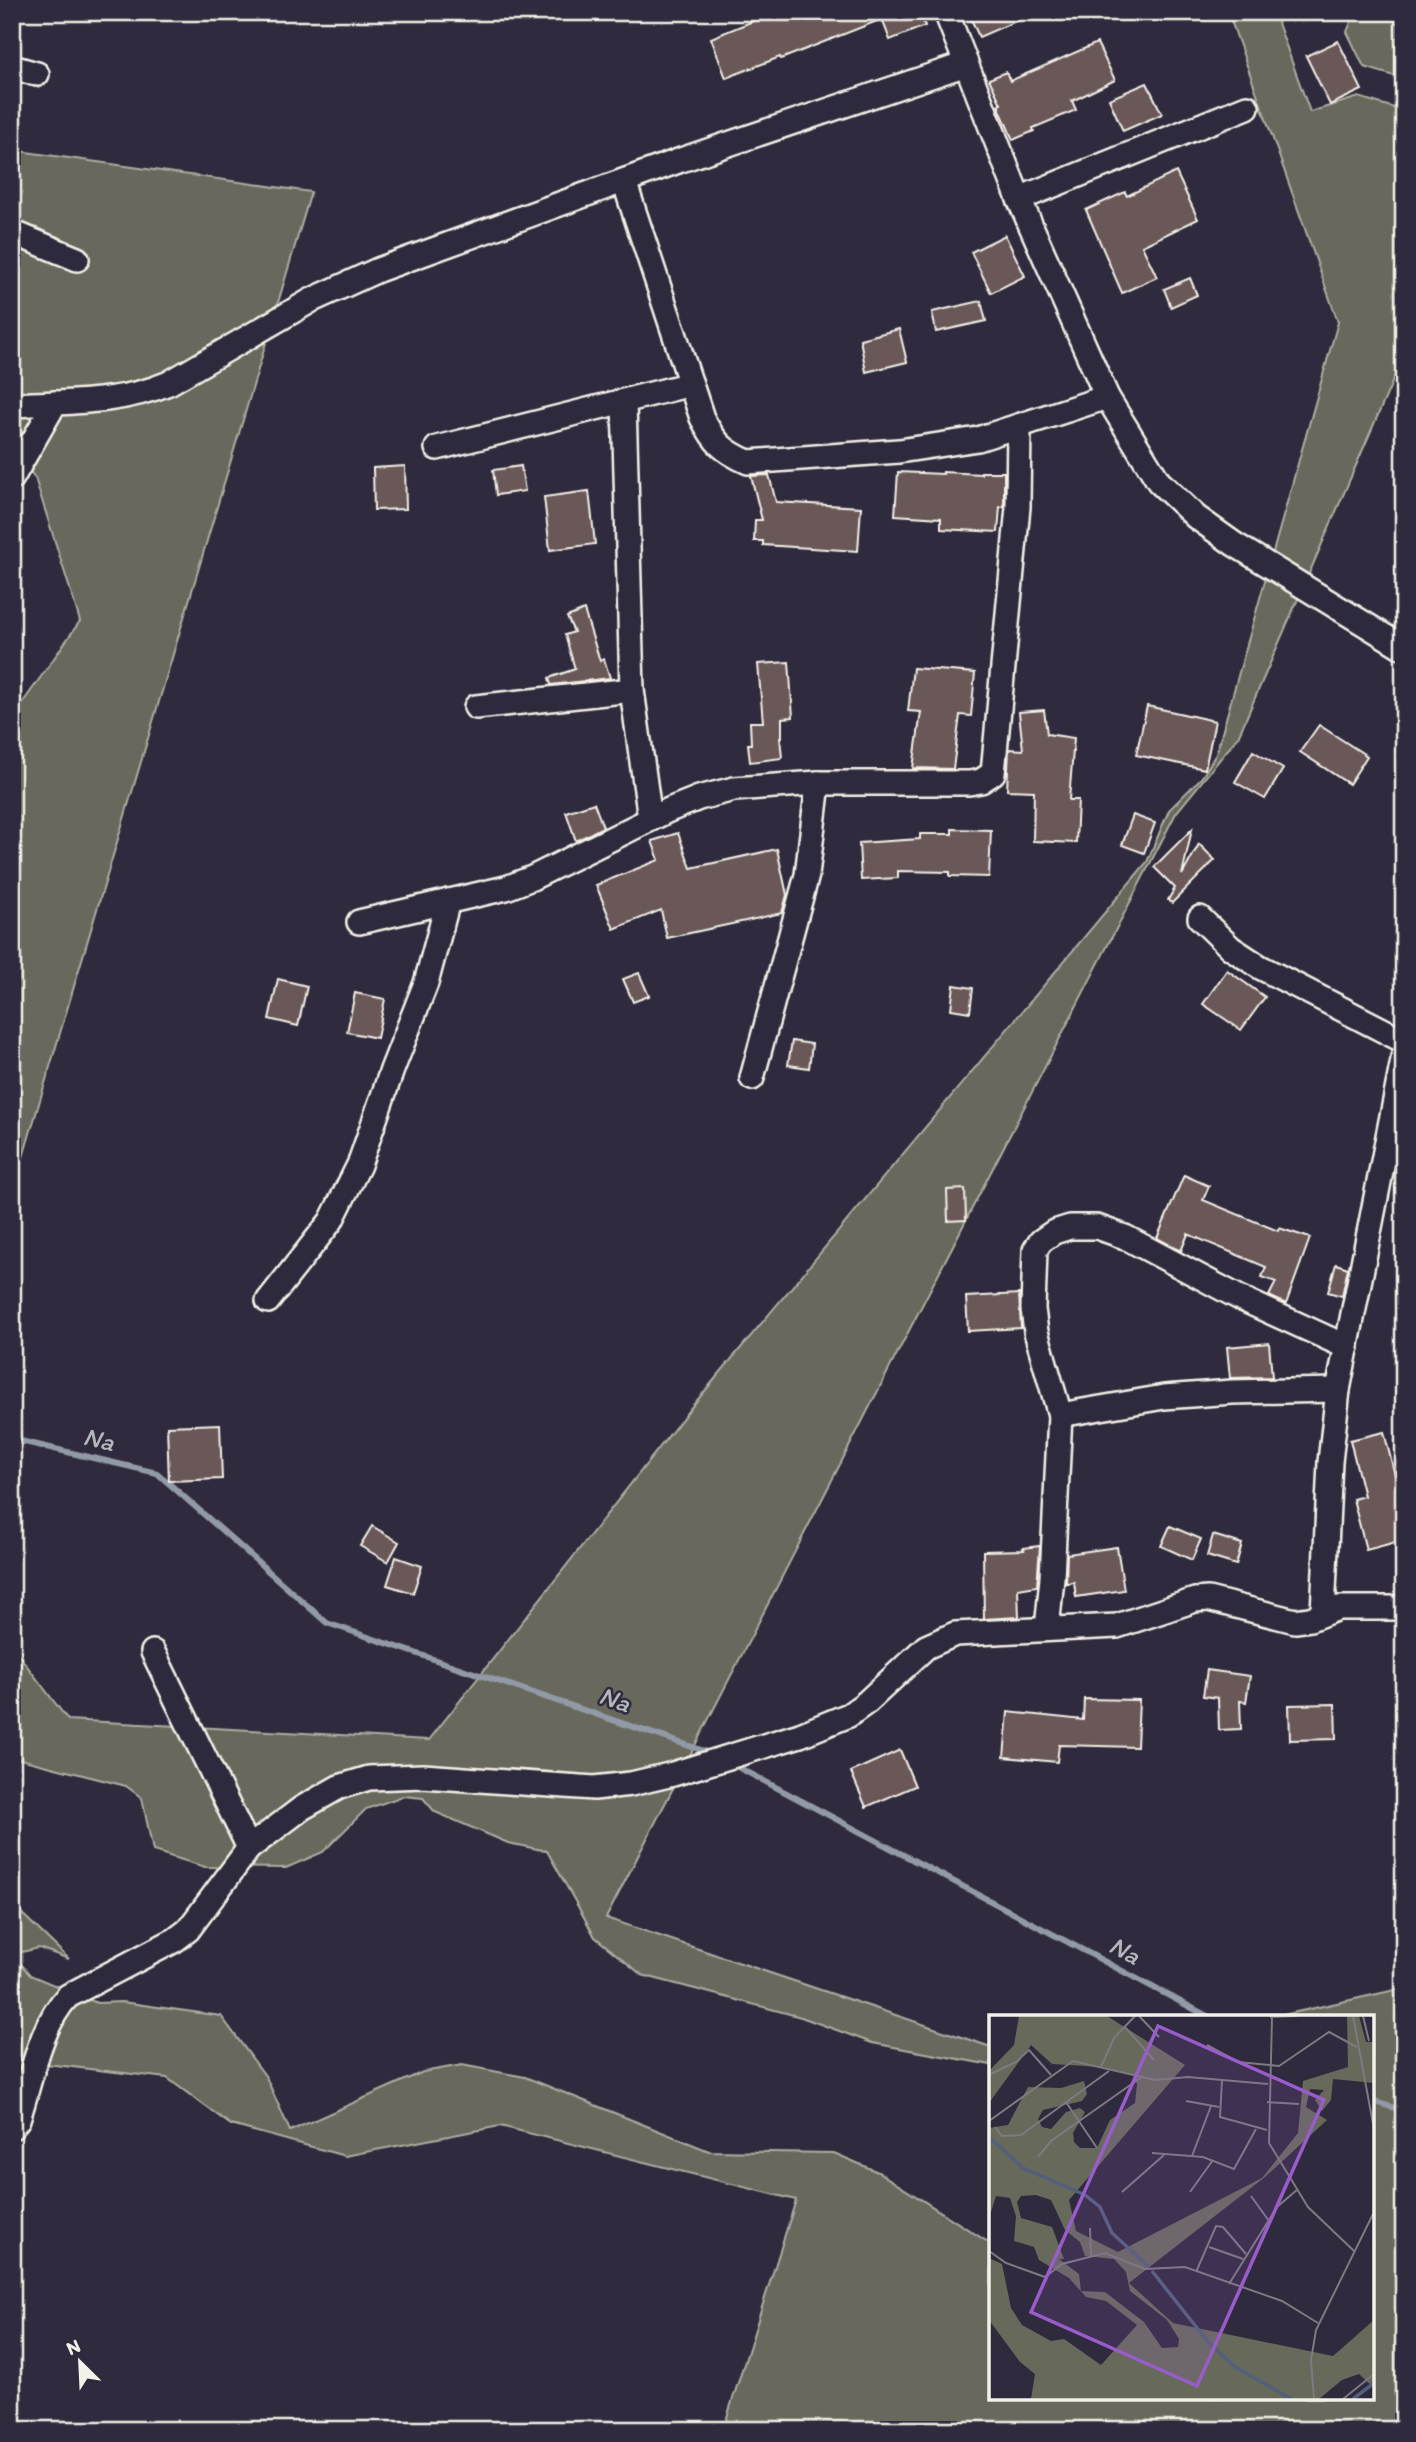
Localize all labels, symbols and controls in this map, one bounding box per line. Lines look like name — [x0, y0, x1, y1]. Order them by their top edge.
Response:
water label: Na — [80, 1420, 118, 1458]
water label: Na — [595, 1679, 635, 1719]
water label: Na — [1104, 1929, 1147, 1972]
inset map — [989, 2015, 1374, 2400]
north arrow — [46, 2326, 116, 2396]
text: N — [63, 2334, 84, 2360]

